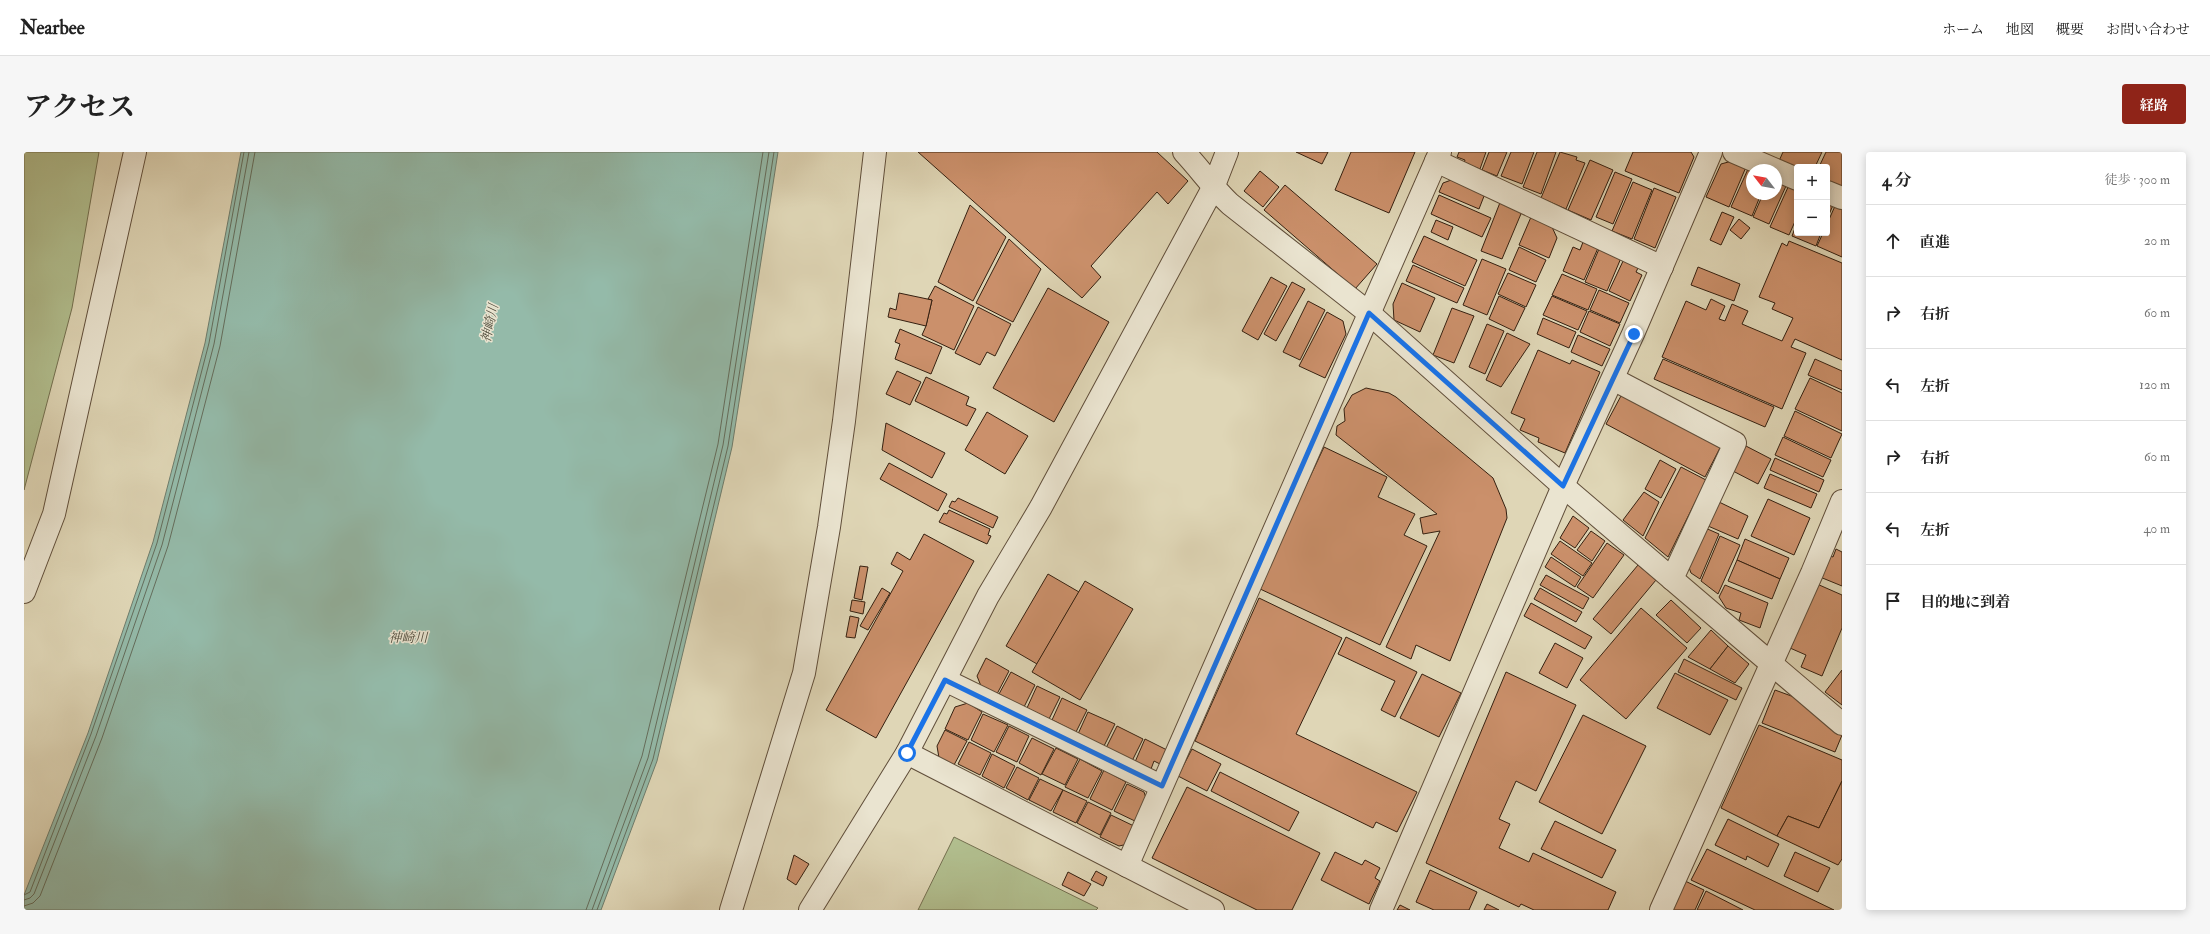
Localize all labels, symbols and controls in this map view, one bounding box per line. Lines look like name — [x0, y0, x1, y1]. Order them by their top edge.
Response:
text: Nearbee — [20, 16, 85, 40]
text: ホーム — [1942, 21, 1984, 38]
text: 地図 — [2006, 21, 2034, 38]
text: 概要 — [2056, 21, 2084, 38]
text: お問い合わせ — [2106, 21, 2190, 38]
button: 経路 — [2122, 84, 2186, 124]
text: アクセス — [24, 90, 135, 125]
north arrow — [1746, 164, 1782, 200]
map controls — [1794, 164, 1830, 236]
button: + — [1794, 164, 1830, 200]
text: 4 分 — [1882, 170, 1912, 191]
text: 徒歩 · 300 m — [2105, 172, 2170, 188]
button: − — [1794, 200, 1830, 236]
icon: ahead — [1882, 230, 1904, 252]
text: 直進 — [1920, 233, 1950, 252]
text: 20 m — [2144, 233, 2170, 249]
water label: 神崎川 — [478, 301, 502, 344]
icon: right — [1882, 302, 1904, 324]
text: 右折 — [1920, 305, 1950, 324]
text: 60 m — [2144, 305, 2170, 321]
route end — [1625, 325, 1643, 343]
icon: left — [1882, 374, 1904, 396]
text: 左折 — [1920, 377, 1950, 396]
text: 120 m — [2139, 377, 2170, 393]
icon: right — [1882, 446, 1904, 468]
text: 右折 — [1920, 449, 1950, 468]
text: 60 m — [2144, 449, 2170, 465]
icon: left — [1882, 518, 1904, 540]
text: 左折 — [1920, 521, 1950, 540]
text: 40 m — [2144, 521, 2170, 537]
icon: arrive — [1882, 590, 1904, 612]
text: 目的地に到着 — [1920, 593, 2010, 612]
water label: 神崎川 — [388, 630, 429, 646]
route start — [898, 744, 916, 762]

